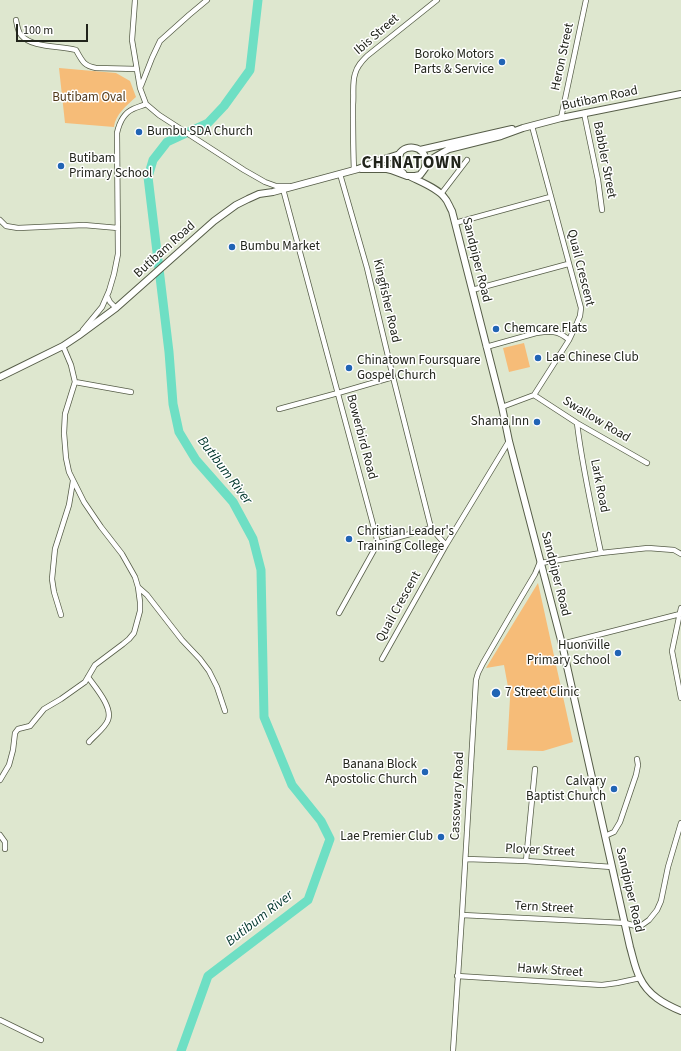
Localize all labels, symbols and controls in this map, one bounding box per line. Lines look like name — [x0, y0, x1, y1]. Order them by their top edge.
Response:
street label: Ibis Street — [351, 11, 403, 59]
scale bar — [18, 16, 90, 42]
text: 100 m — [23, 22, 53, 39]
street label: Heron Street — [548, 22, 578, 92]
place label: Boroko Motors Parts & Service — [414, 47, 494, 78]
marker: Boroko Motors Parts & Service — [497, 57, 507, 67]
street label: Butibam Road — [561, 83, 639, 115]
park label: Butibam Oval — [52, 90, 126, 106]
street label: Babbler Street — [589, 120, 619, 200]
place label: Bumbu SDA Church — [147, 124, 253, 140]
marker: Bumbu SDA Church — [134, 127, 144, 137]
place label: Butibam Primary School — [69, 151, 152, 182]
district label: CHINATOWN — [362, 154, 462, 174]
marker: Butibam Primary School — [56, 161, 66, 171]
street label: Sandpiper Road — [458, 216, 494, 304]
street label: Butibam Road — [131, 218, 199, 282]
street label: Quail Crescent — [563, 228, 597, 308]
place label: Bumbu Market — [240, 239, 320, 255]
marker: Bumbu Market — [227, 242, 237, 252]
street label: Kingfisher Road — [369, 258, 403, 344]
place label: Chemcare Flats — [504, 321, 587, 337]
marker: Chemcare Flats — [491, 324, 501, 334]
place label: Lae Chinese Club — [546, 350, 639, 366]
place label: Chinatown Foursquare Gospel Church — [357, 353, 480, 384]
marker: Lae Chinese Club — [533, 353, 543, 363]
marker: Chinatown Foursquare Gospel Church — [344, 363, 354, 373]
street label: Bowerbird Road — [342, 393, 380, 481]
street label: Swallow Road — [559, 394, 633, 446]
place label: Shama Inn — [471, 414, 529, 430]
marker: Shama Inn — [532, 417, 542, 427]
water label: Butibum River — [193, 434, 255, 508]
street label: Lark Road — [586, 458, 612, 514]
place label: Christian Leader's Training College — [357, 524, 454, 555]
street label: Sandpiper Road — [537, 530, 573, 618]
marker: Christian Leader's Training College — [344, 534, 354, 544]
street label: Quail Crescent — [373, 569, 425, 645]
place label: Huonville Primary School — [527, 638, 610, 669]
marker: Huonville Primary School — [613, 648, 623, 658]
place label: 7 Street Clinic — [505, 685, 579, 701]
marker: 7 Street Clinic — [490, 687, 502, 699]
street label: Cassowary Road — [448, 751, 468, 841]
place label: Banana Block Apostolic Church — [325, 757, 417, 788]
marker: Banana Block Apostolic Church — [420, 767, 430, 777]
place label: Calvary Baptist Church — [526, 774, 606, 805]
marker: Calvary Baptist Church — [609, 784, 619, 794]
place label: Lae Premier Club — [340, 829, 433, 845]
marker: Lae Premier Club — [436, 832, 446, 842]
street label: Plover Street — [505, 841, 575, 861]
street label: Sandpiper Road — [612, 846, 646, 934]
water label: Butibum River — [223, 888, 297, 950]
street label: Tern Street — [514, 899, 574, 917]
street label: Hawk Street — [517, 961, 583, 981]

